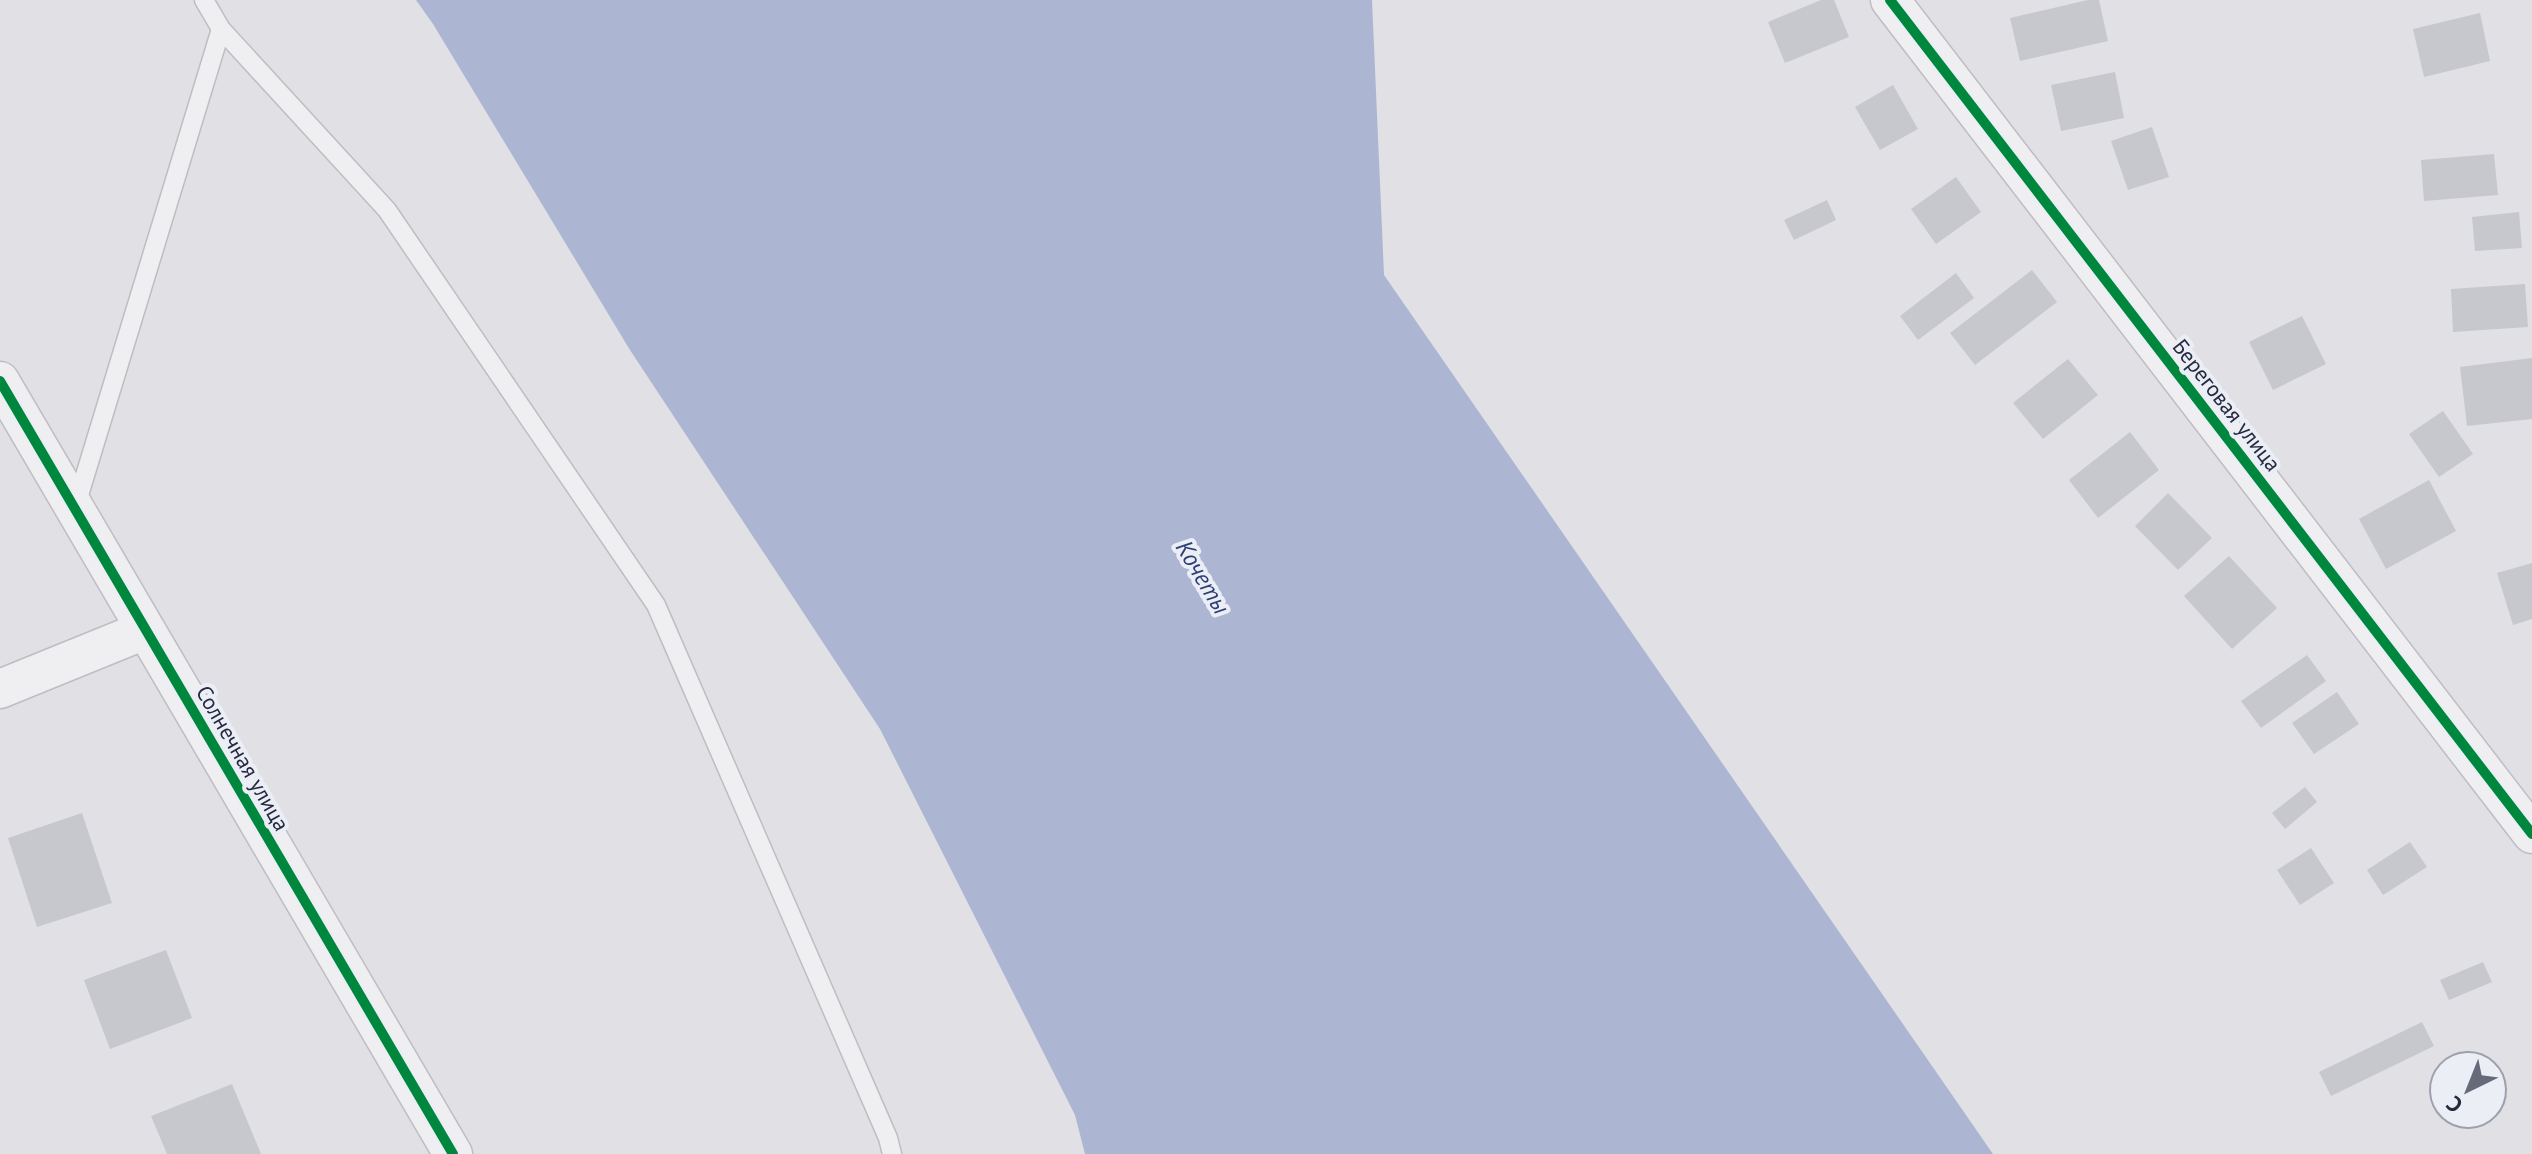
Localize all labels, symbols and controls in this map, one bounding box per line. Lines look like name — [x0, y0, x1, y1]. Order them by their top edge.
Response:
street label: Береговая улица — [2167, 333, 2287, 477]
water label: Кочеты — [1169, 534, 1237, 620]
street label: Солнечная улица — [190, 680, 296, 836]
north arrow — [2428, 1050, 2508, 1130]
text: С — [2440, 1090, 2468, 1119]

